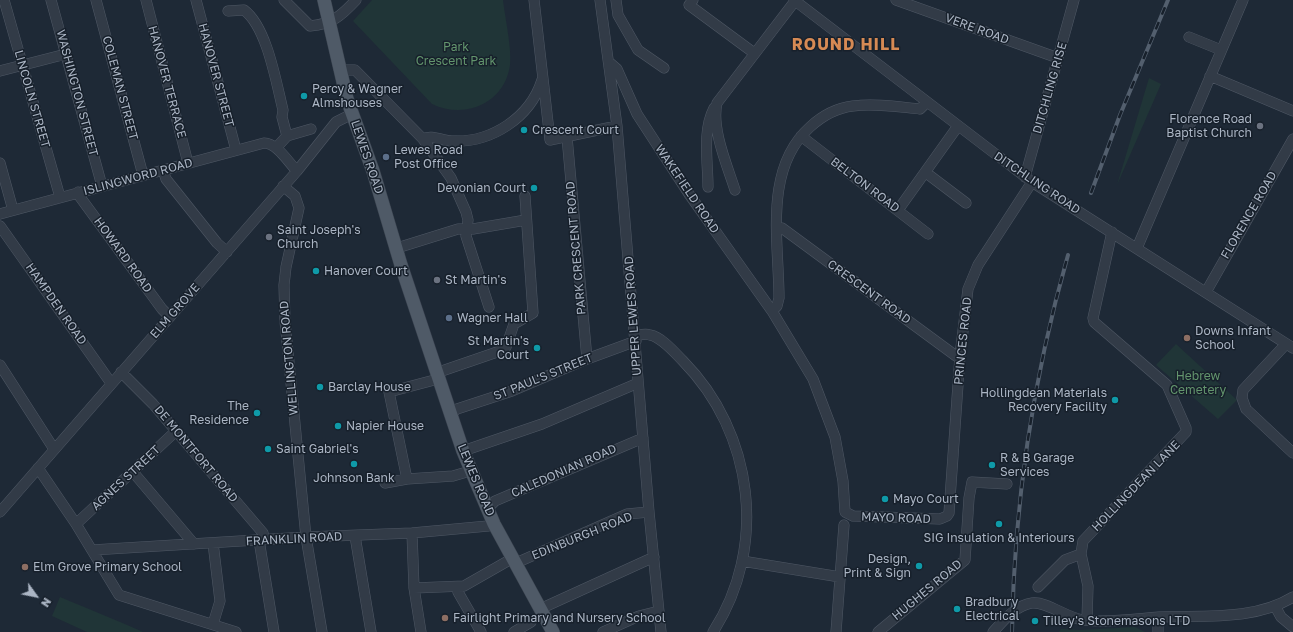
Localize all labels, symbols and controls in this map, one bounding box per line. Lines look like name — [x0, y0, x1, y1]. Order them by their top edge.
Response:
street label: VERE ROAD — [943, 11, 1011, 47]
street label: HANOVER STREET — [195, 22, 237, 128]
street label: HANOVER TERRACE — [145, 24, 189, 140]
street label: WASHINGTON STREET — [53, 28, 101, 158]
street label: COLEMAN STREET — [99, 34, 141, 142]
district label: ROUND HILL — [792, 35, 900, 55]
park label: Park Crescent Park — [416, 40, 496, 68]
street label: DITCHLING RISE — [1030, 40, 1070, 136]
street label: LINCOLN STREET — [11, 48, 53, 150]
place label: Percy & Wagner Almshouses — [312, 82, 403, 110]
marker: Percy & Wagner Almshouses — [299, 91, 309, 101]
place label: Florence Road Baptist Church — [1166, 112, 1252, 140]
street label: LEWES ROAD — [348, 118, 386, 196]
marker: Florence Road Baptist Church — [1255, 121, 1265, 131]
place label: Crescent Court — [532, 123, 619, 137]
marker: Crescent Court — [519, 125, 529, 135]
street label: WAKEFIELD ROAD — [652, 142, 722, 236]
place label: Lewes Road Post Office — [394, 143, 463, 171]
street label: DITCHLING ROAD — [991, 149, 1083, 217]
marker: Lewes Road Post Office — [381, 152, 391, 162]
street label: BELTON ROAD — [828, 154, 902, 216]
street label: ISLINGWORD ROAD — [82, 155, 194, 199]
street label: FLORENCE ROAD — [1218, 169, 1280, 261]
place label: Devonian Court — [437, 181, 526, 195]
street label: PARK CRESCENT ROAD — [563, 181, 589, 315]
marker: Devonian Court — [529, 183, 539, 193]
street label: HOWARD ROAD — [91, 215, 155, 295]
place label: Saint Joseph's Church — [277, 223, 361, 251]
marker: Saint Joseph's Church — [264, 232, 274, 242]
street label: UPPER LEWES ROAD — [622, 256, 644, 376]
street label: CRESCENT ROAD — [824, 257, 914, 327]
street label: HAMPDEN ROAD — [22, 260, 90, 348]
place label: Hanover Court — [324, 264, 408, 278]
marker: Hanover Court — [311, 266, 321, 276]
place label: St Martin's — [445, 273, 507, 287]
marker: St Martin's — [432, 275, 442, 285]
street label: ELM GROVE — [147, 281, 203, 341]
street label: PRINCES ROAD — [951, 296, 975, 386]
street label: WELLINGTON ROAD — [277, 300, 301, 416]
place label: Wagner Hall — [457, 311, 528, 325]
marker: Wagner Hall — [444, 313, 454, 323]
place label: Downs Infant School — [1195, 324, 1271, 352]
marker: Downs Infant School — [1182, 333, 1192, 343]
place label: St Martin's Court — [467, 334, 529, 362]
marker: St Martin's Court — [532, 343, 542, 353]
street label: ST PAUL'S STREET — [491, 351, 595, 403]
park label: Hebrew Cemetery — [1170, 369, 1226, 397]
place label: Barclay House — [328, 380, 411, 394]
marker: Barclay House — [315, 382, 325, 392]
place label: Hollingdean Materials Recovery Facility — [980, 386, 1107, 414]
marker: Hollingdean Materials Recovery Facility — [1110, 395, 1120, 405]
place label: The Residence — [189, 399, 249, 427]
street label: DE MONTFORT ROAD — [151, 403, 241, 505]
marker: The Residence — [252, 408, 262, 418]
place label: Napier House — [346, 419, 424, 433]
marker: Napier House — [333, 421, 343, 431]
street label: HOLLINGDEAN LANE — [1089, 438, 1183, 534]
street label: CALEDONIAN ROAD — [509, 441, 619, 501]
street label: AGNES STREET — [89, 442, 163, 514]
place label: Saint Gabriel's — [276, 442, 359, 456]
street label: LEWES ROAD — [454, 442, 498, 518]
marker: Saint Gabriel's — [263, 444, 273, 454]
place label: R & B Garage Services — [1000, 451, 1074, 479]
marker: Johnson Bank — [349, 459, 359, 469]
marker: R & B Garage Services — [987, 460, 997, 470]
place label: Johnson Bank — [313, 471, 395, 485]
place label: Mayo Court — [893, 492, 959, 506]
marker: Mayo Court — [880, 494, 890, 504]
street label: EDINBURGH ROAD — [530, 509, 634, 563]
street label: MAYO ROAD — [861, 510, 931, 526]
marker: SIG Insulation & Interiours — [994, 519, 1004, 529]
street label: FRANKLIN ROAD — [245, 529, 343, 549]
place label: SIG Insulation & Interiours — [924, 531, 1074, 545]
place label: Design, Print & Sign — [843, 552, 911, 580]
street label: HUGHES ROAD — [889, 557, 965, 623]
place label: Elm Grove Primary School — [33, 560, 182, 574]
marker: Design, Print & Sign — [914, 561, 924, 571]
marker: Elm Grove Primary School — [20, 562, 30, 572]
north arrow — [16, 576, 56, 616]
place label: Bradbury Electrical — [965, 595, 1019, 623]
text: N — [39, 596, 54, 610]
marker: Bradbury Electrical — [952, 604, 962, 614]
place label: Fairlight Primary and Nursery School — [453, 611, 666, 625]
marker: Fairlight Primary and Nursery School — [440, 613, 450, 623]
place label: Tilley's Stonemasons LTD — [1043, 614, 1190, 628]
marker: Tilley's Stonemasons LTD — [1030, 616, 1040, 626]

